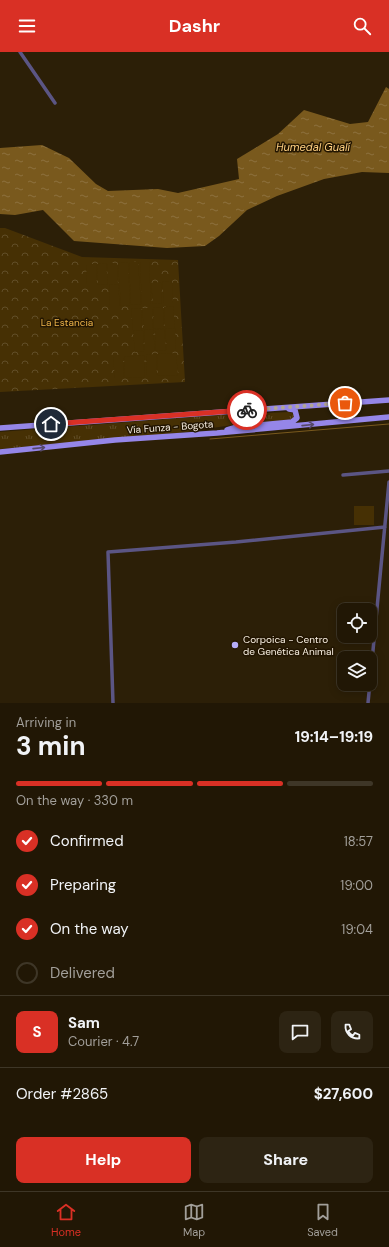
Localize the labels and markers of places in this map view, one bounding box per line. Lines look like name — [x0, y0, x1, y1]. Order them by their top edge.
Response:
pin — [328, 386, 362, 420]
pin — [34, 407, 68, 441]
place label: Corpoica - Centro de Genética Animal — [243, 633, 334, 658]
marker: Corpoica - Centro de Genética Animal — [230, 640, 240, 650]

